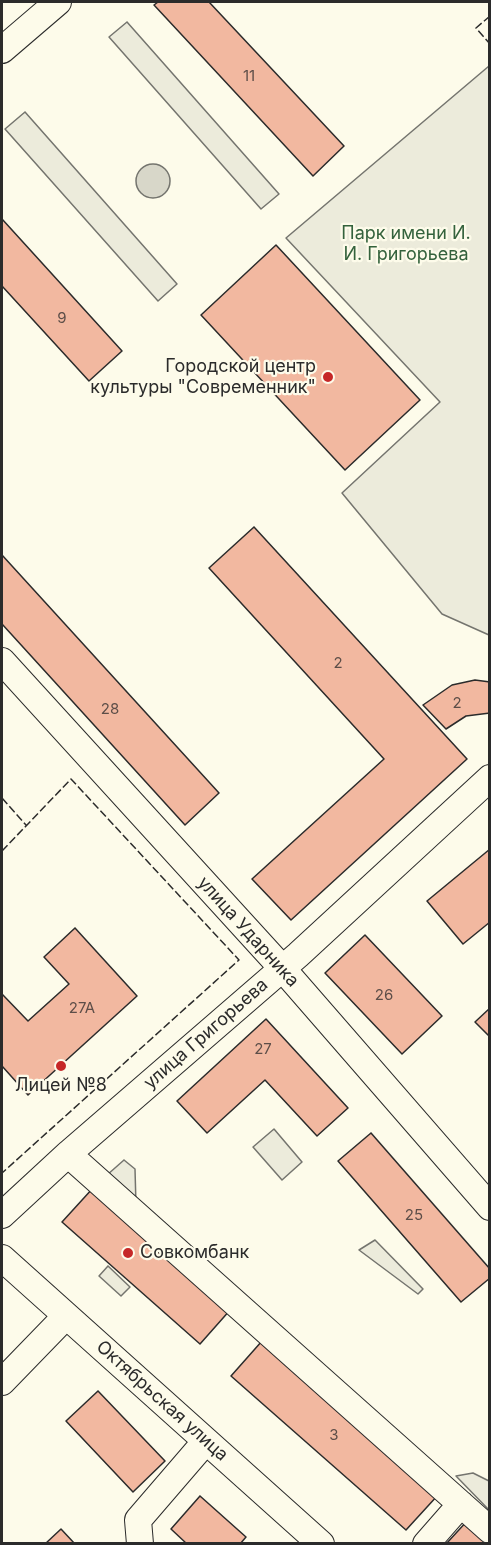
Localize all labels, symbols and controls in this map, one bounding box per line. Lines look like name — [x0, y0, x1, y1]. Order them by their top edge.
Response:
house number: 11 — [243, 67, 255, 85]
park label: Парк имени И. И. Григорьева — [341, 223, 471, 266]
house number: 9 — [57, 309, 67, 327]
place label: Городской центр культуры "Современник" — [90, 356, 316, 398]
marker: Городской центр культуры "Современник" — [321, 370, 335, 384]
house number: 2 — [333, 654, 343, 672]
house number: 2 — [452, 694, 462, 712]
house number: 28 — [101, 700, 119, 718]
street label: улица Ударника — [193, 872, 303, 992]
street label: улица Григорьева — [139, 974, 273, 1094]
house number: 26 — [375, 986, 393, 1004]
house number: 27А — [69, 999, 95, 1017]
house number: 27 — [254, 1040, 272, 1058]
marker: Лицей №8 — [54, 1059, 68, 1073]
place label: Лицей №8 — [15, 1075, 107, 1097]
house number: 25 — [405, 1206, 423, 1224]
place label: Совкомбанк — [140, 1242, 249, 1264]
marker: Совкомбанк — [121, 1246, 135, 1260]
street label: Октябрьская улица — [92, 1336, 232, 1466]
house number: 3 — [329, 1426, 339, 1444]

